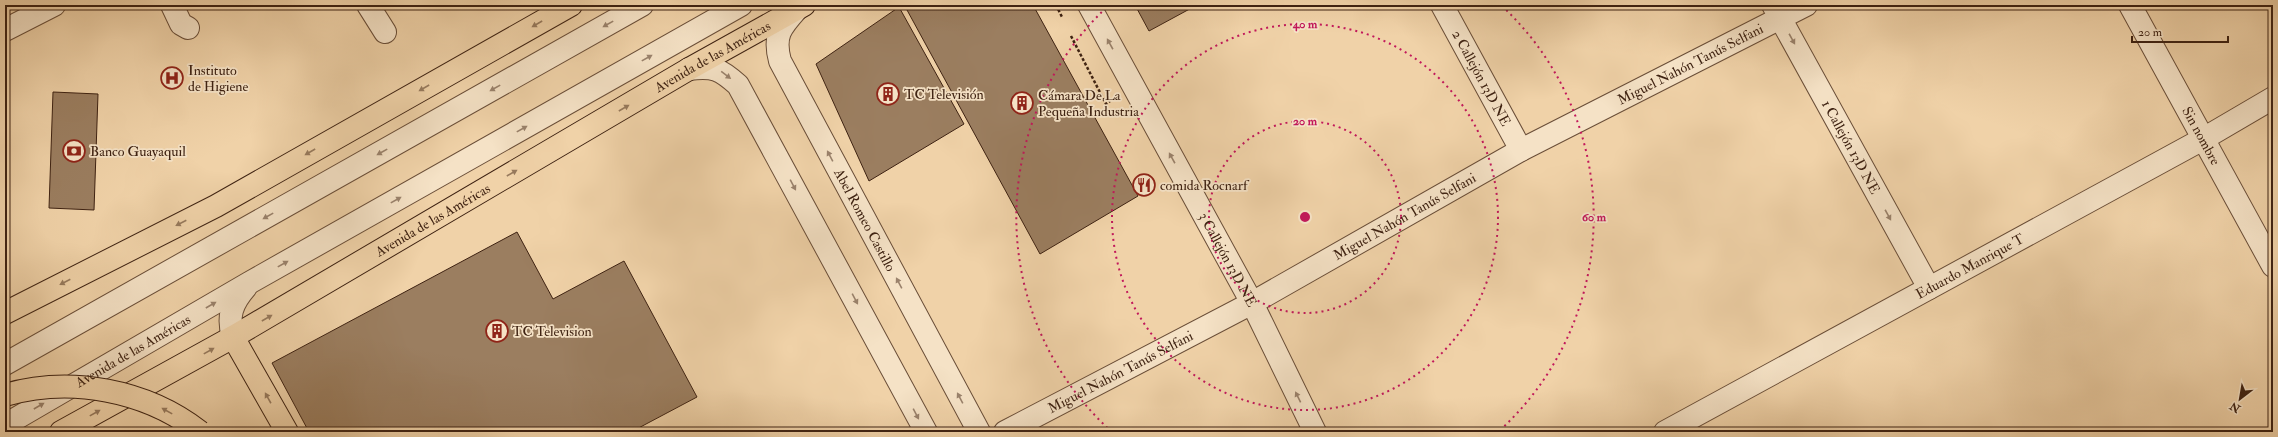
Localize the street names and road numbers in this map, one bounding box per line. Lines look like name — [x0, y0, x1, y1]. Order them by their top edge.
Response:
street label: Avenida de las Américas — [651, 17, 774, 97]
street label: Miguel Nahón Tanús Selfani — [1615, 20, 1766, 109]
street label: 2 Callejón 13D NE — [1448, 27, 1514, 129]
street label: 1 Callejón 13D NE — [1818, 97, 1883, 197]
street label: Sin nombre — [2178, 104, 2224, 168]
street label: Abel Romeo Castillo — [830, 165, 899, 275]
street label: Miguel Nahón Tanús Selfani — [1330, 169, 1479, 264]
street label: Avenida de las Américas — [371, 180, 494, 261]
street label: 3 Callejón 13D NE — [1195, 210, 1260, 310]
street label: Eduardo Manrique T — [1913, 230, 2028, 303]
street label: Avenida de las Américas — [72, 311, 194, 392]
street label: Miguel Nahón Tanús Selfani — [1045, 327, 1196, 417]

